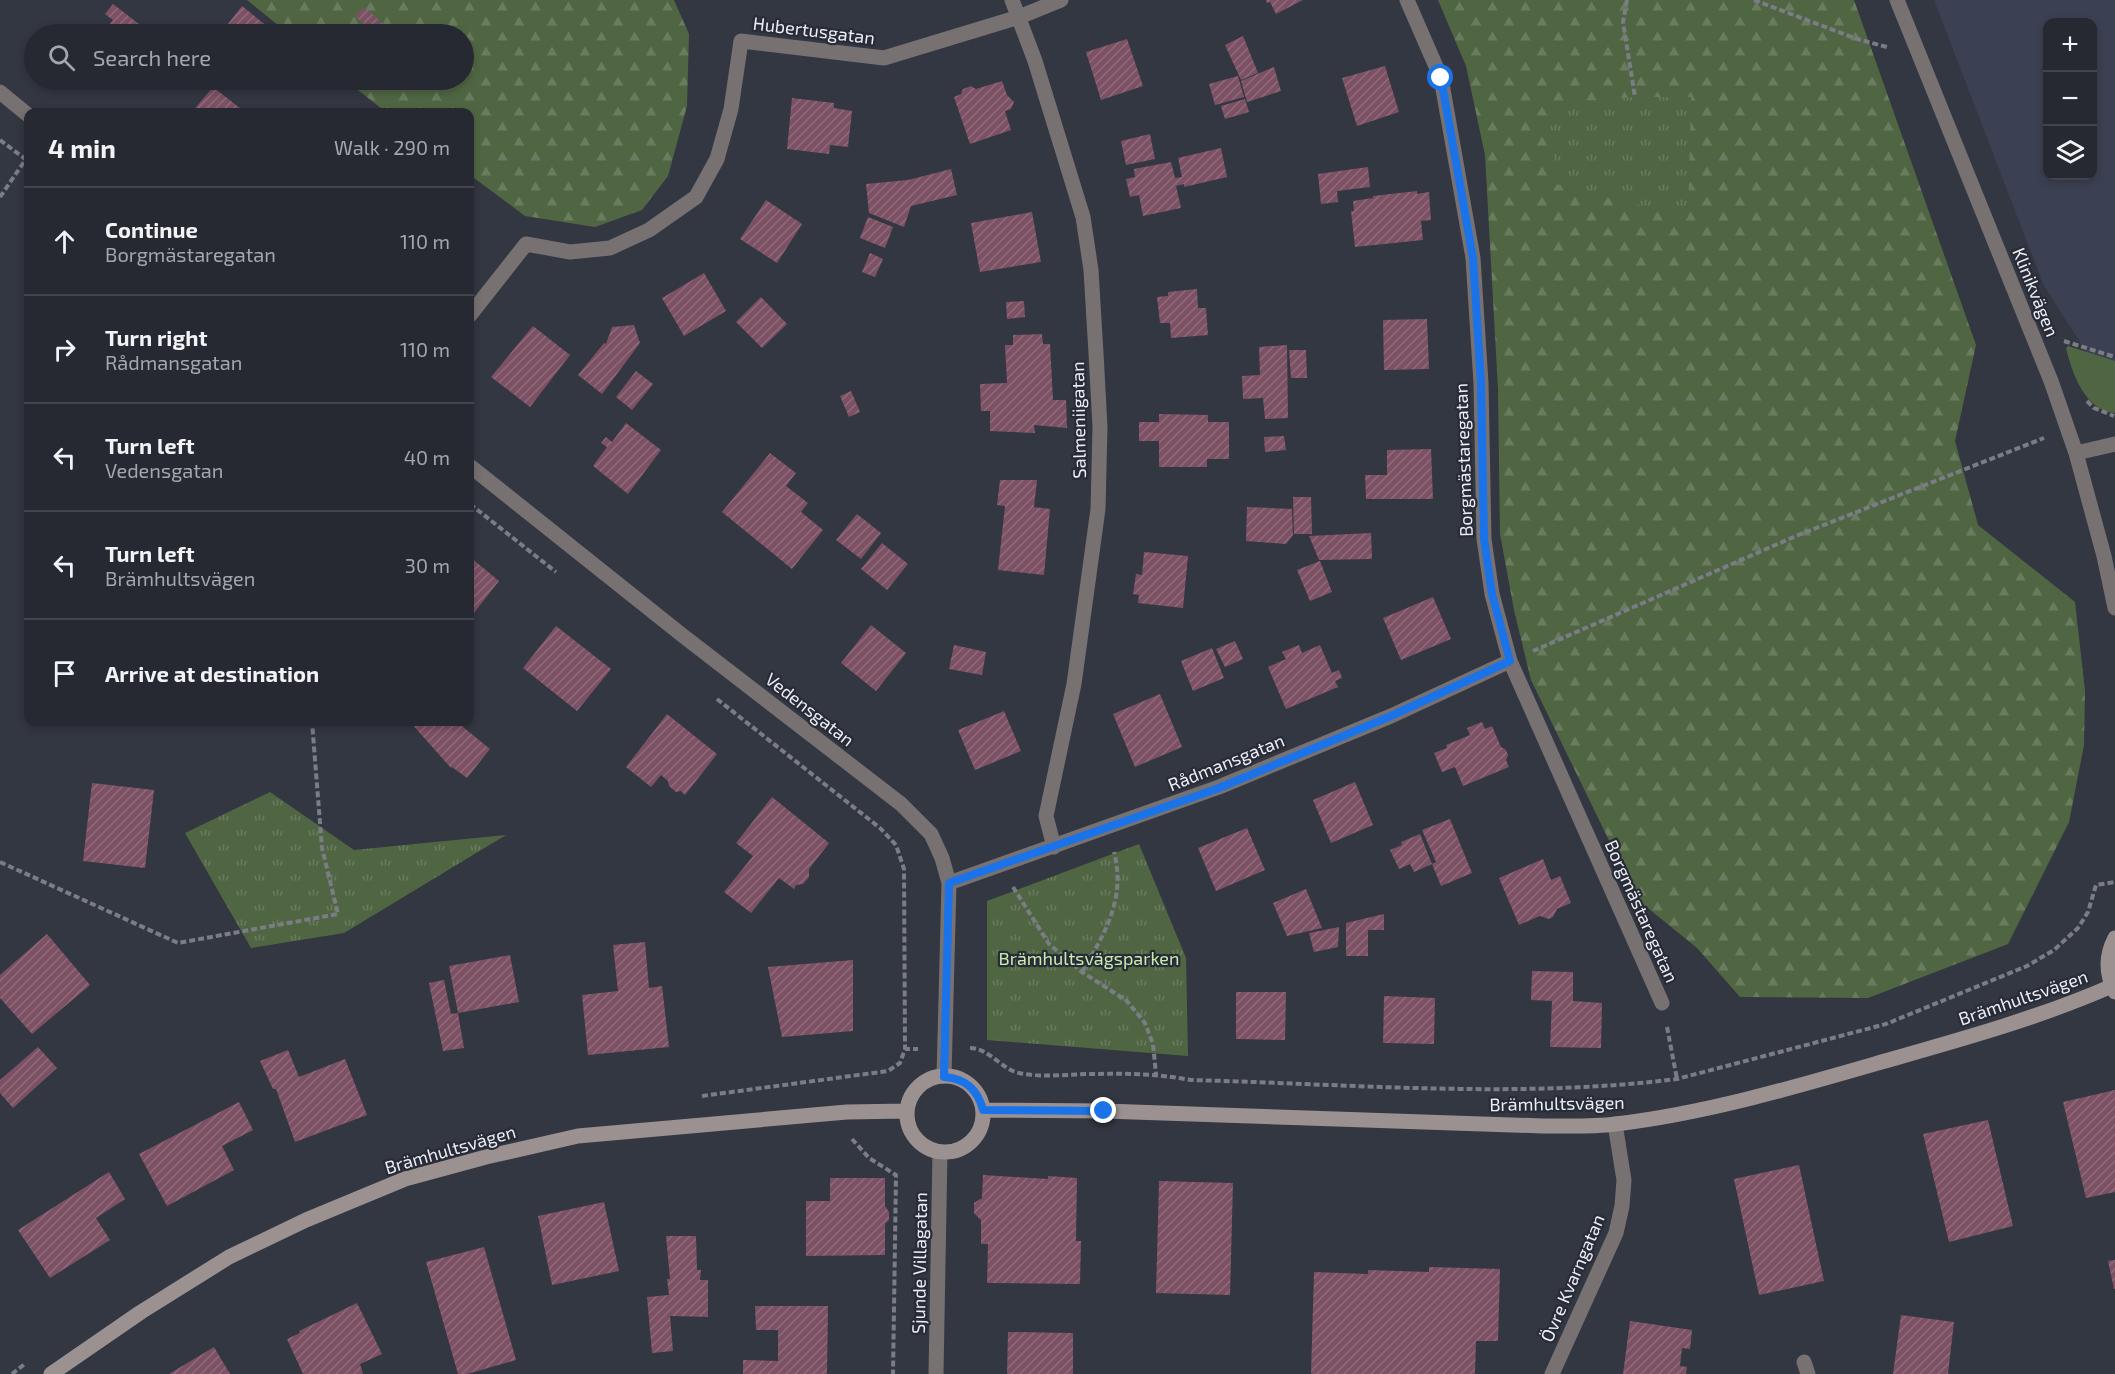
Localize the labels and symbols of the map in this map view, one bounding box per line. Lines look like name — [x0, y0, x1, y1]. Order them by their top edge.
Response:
street label: Hubertusgatan — [752, 12, 876, 48]
route start — [1427, 64, 1453, 90]
street label: Klinikvägen — [2008, 244, 2064, 340]
street label: Salmeniigatan — [1066, 361, 1090, 479]
street label: Borgmästaregatan — [1449, 383, 1477, 537]
street label: Vedensgatan — [761, 668, 859, 750]
street label: Rådmansgatan — [1165, 729, 1287, 795]
street label: Borgmästaregatan — [1601, 836, 1683, 986]
park label: Brämhultsvägsparken — [999, 947, 1180, 969]
street label: Brämhultsvägen — [1955, 965, 2091, 1029]
street label: Brämhultsvägen — [1489, 1091, 1625, 1115]
route end — [1090, 1097, 1116, 1123]
street label: Brämhultsvägen — [382, 1120, 518, 1178]
street label: Sjunde Villagatan — [907, 1192, 931, 1334]
street label: Övre Kvarngatan — [1535, 1211, 1609, 1345]

